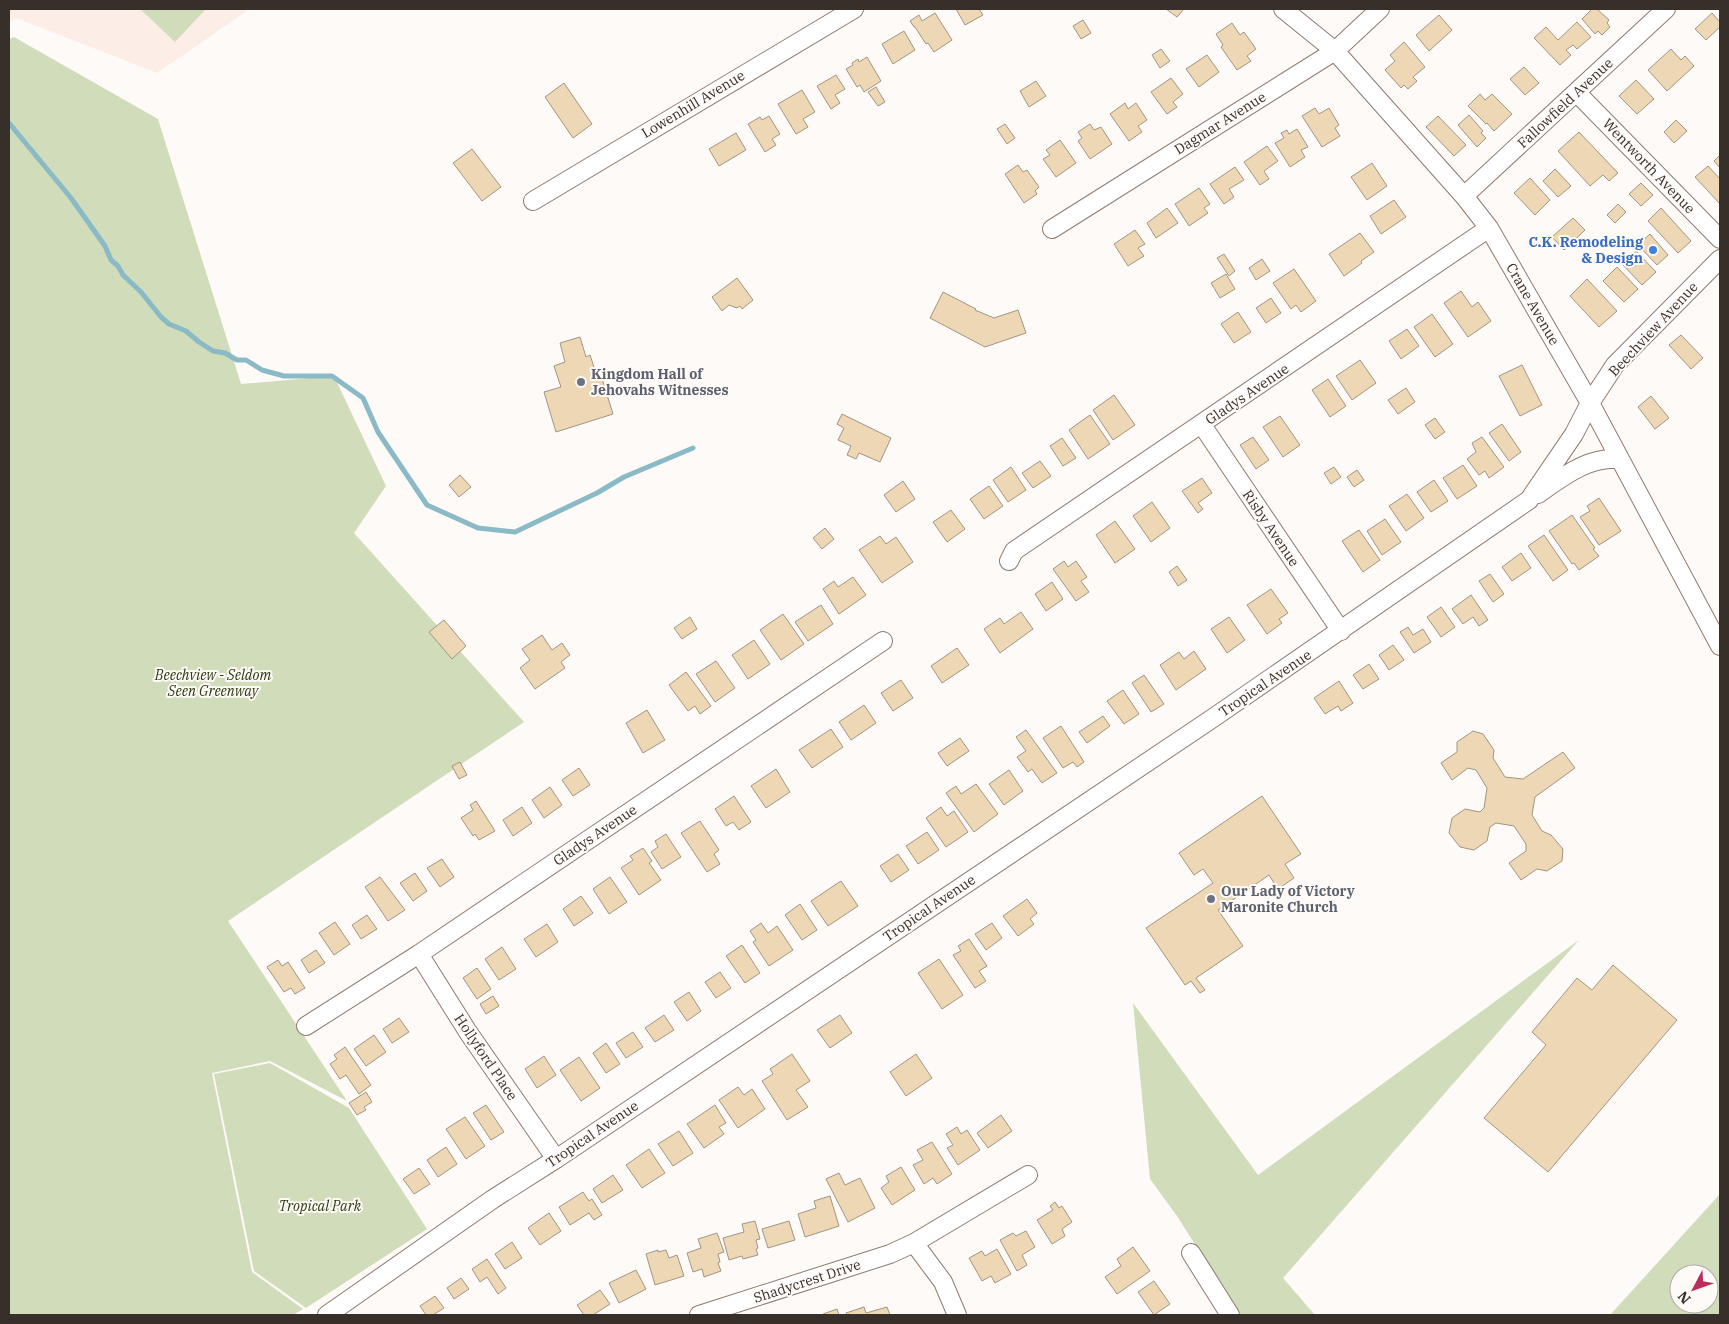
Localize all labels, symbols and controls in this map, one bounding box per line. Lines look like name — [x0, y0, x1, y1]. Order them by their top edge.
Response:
street label: Fallowfield Avenue — [1513, 54, 1617, 152]
street label: Lowenhill Avenue — [638, 66, 748, 142]
street label: Dagmar Avenue — [1171, 88, 1269, 158]
street label: Wentworth Avenue — [1599, 115, 1699, 217]
place label: C.K. Remodeling & Design — [1529, 233, 1644, 267]
marker: C.K. Remodeling & Design — [1647, 244, 1659, 256]
street label: Crane Avenue — [1502, 260, 1564, 348]
street label: Beechview Avenue — [1605, 278, 1701, 380]
street label: Gladys Avenue — [1202, 359, 1292, 429]
place label: Kingdom Hall of Jehovahs Witnesses — [591, 365, 729, 399]
marker: Kingdom Hall of Jehovahs Witnesses — [575, 376, 587, 388]
street label: Risby Avenue — [1239, 486, 1303, 570]
street label: Tropical Avenue — [1215, 645, 1315, 721]
park label: Beechview - Seldom Seen Greenway — [154, 666, 271, 700]
street label: Gladys Avenue — [550, 800, 640, 870]
street label: Tropical Avenue — [879, 870, 979, 946]
place label: Our Lady of Victory Maronite Church — [1221, 882, 1355, 916]
marker: Our Lady of Victory Maronite Church — [1205, 893, 1217, 905]
street label: Hollyford Place — [450, 1010, 522, 1104]
street label: Tropical Avenue — [542, 1096, 642, 1172]
park label: Tropical Park — [279, 1197, 362, 1215]
street label: Shadycrest Drive — [751, 1255, 863, 1307]
north arrow — [1669, 1264, 1719, 1314]
text: N — [1674, 1287, 1695, 1308]

